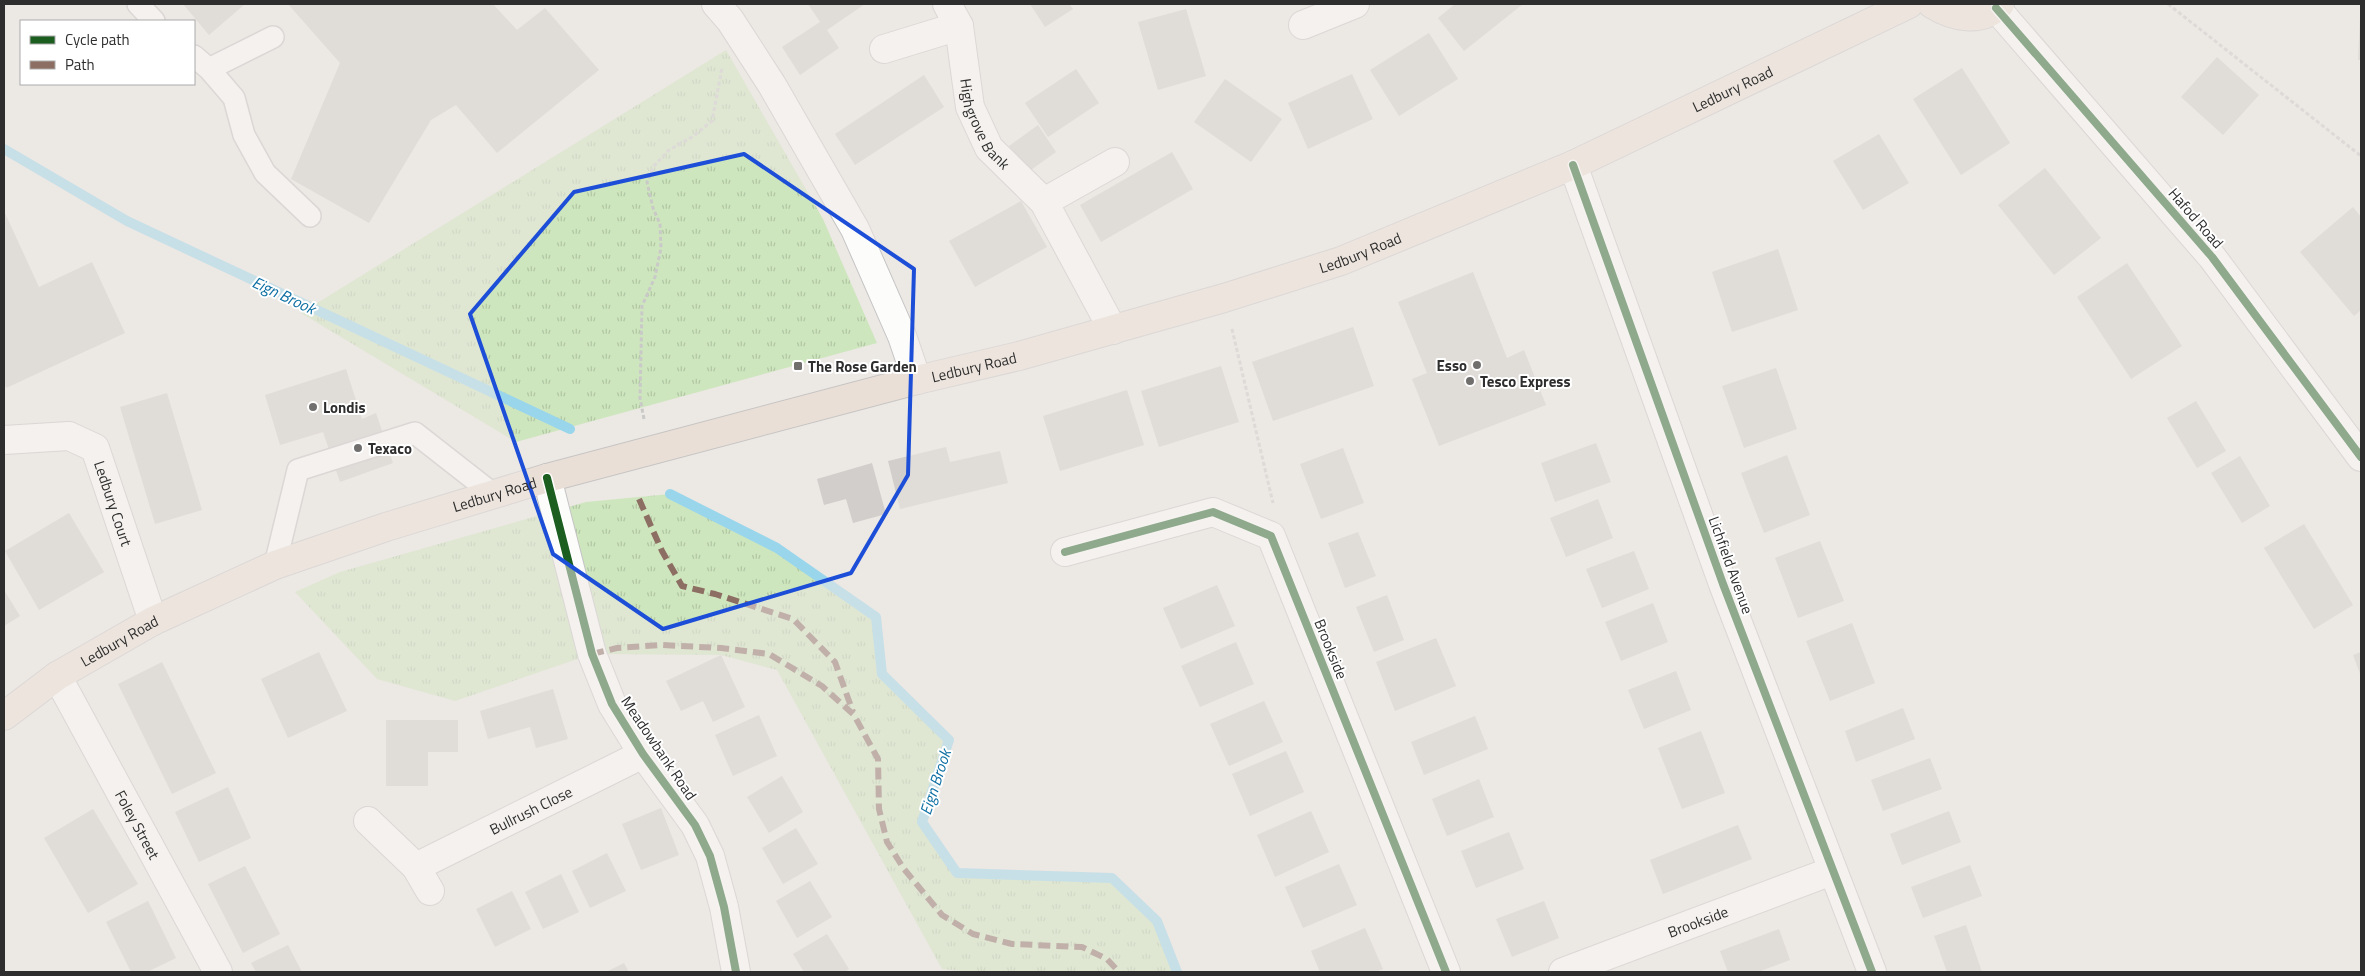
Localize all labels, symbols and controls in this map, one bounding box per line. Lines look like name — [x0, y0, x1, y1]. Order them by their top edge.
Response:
legend — [20, 20, 195, 85]
text: Cycle path — [65, 28, 130, 51]
text: Path — [65, 53, 95, 76]
street label: Ledbury Road — [1688, 60, 1776, 118]
street label: Highgrove Bank — [955, 77, 1016, 174]
street label: Hafod Road — [2163, 182, 2229, 254]
street label: Ledbury Road — [1316, 226, 1405, 279]
water label: Eign Brook — [248, 270, 321, 321]
street label: Ledbury Road — [929, 346, 1019, 388]
place label: Esso — [1437, 354, 1467, 377]
place label: The Rose Garden — [808, 355, 917, 378]
marker: Esso — [1471, 359, 1483, 371]
marker: The Rose Garden — [792, 360, 804, 372]
place label: Tesco Express — [1480, 370, 1570, 393]
marker: Tesco Express — [1464, 375, 1476, 387]
place label: Londis — [323, 396, 366, 419]
marker: Londis — [307, 401, 319, 413]
place label: Texaco — [368, 437, 412, 460]
marker: Texaco — [352, 442, 364, 454]
street label: Ledbury Court — [89, 458, 139, 550]
street label: Ledbury Road — [450, 470, 539, 518]
street label: Lichfield Avenue — [1703, 513, 1759, 617]
street label: Ledbury Road — [76, 609, 162, 672]
street label: Brookside — [1309, 615, 1353, 683]
street label: Meadowbank Road — [616, 691, 702, 805]
water label: Eign Brook — [913, 744, 957, 818]
street label: Bullrush Close — [485, 780, 576, 840]
street label: Foley Street — [110, 786, 166, 864]
street label: Brookside — [1664, 900, 1731, 943]

